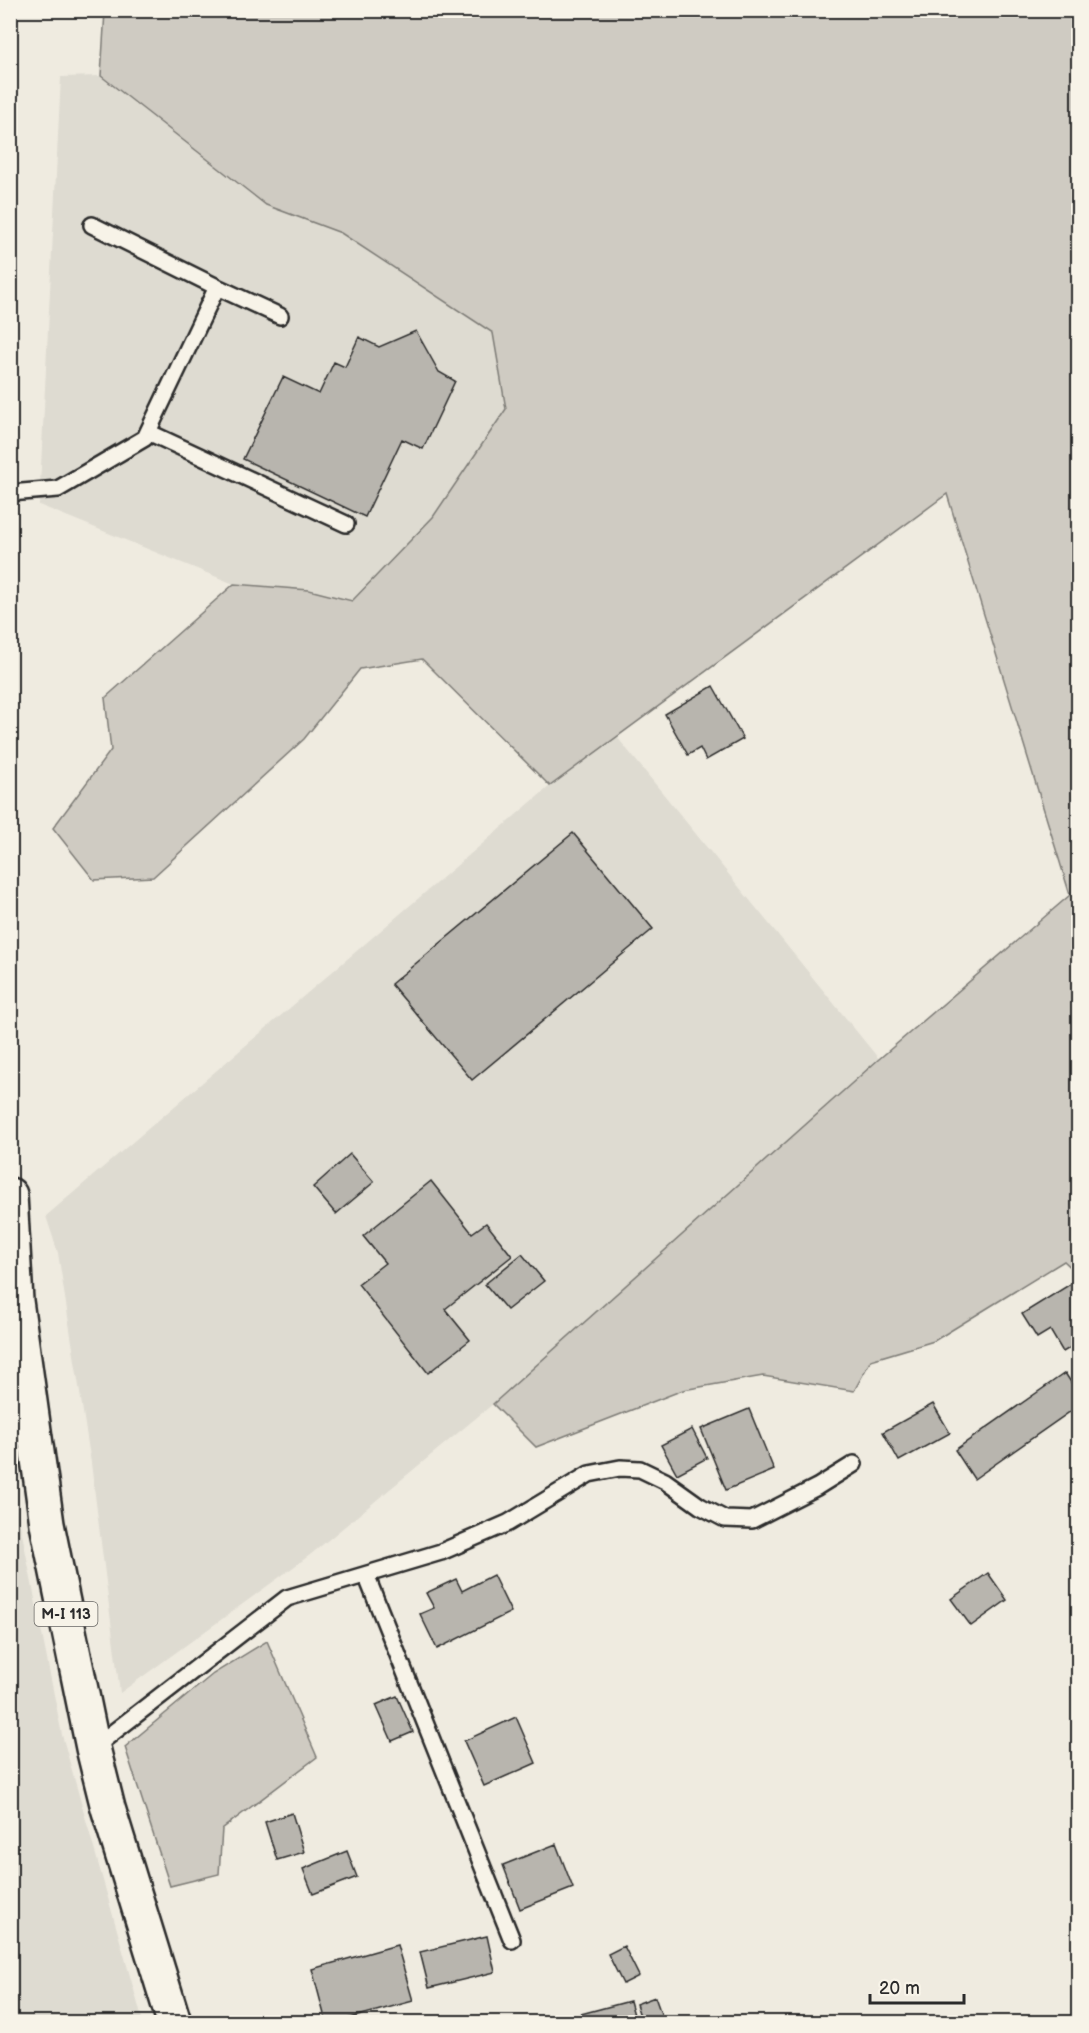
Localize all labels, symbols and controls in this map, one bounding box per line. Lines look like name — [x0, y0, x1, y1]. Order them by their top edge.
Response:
road number: M-I 113 — [34, 1602, 98, 1626]
scale bar — [870, 1967, 964, 2005]
text: 20 m — [879, 1978, 920, 1999]

